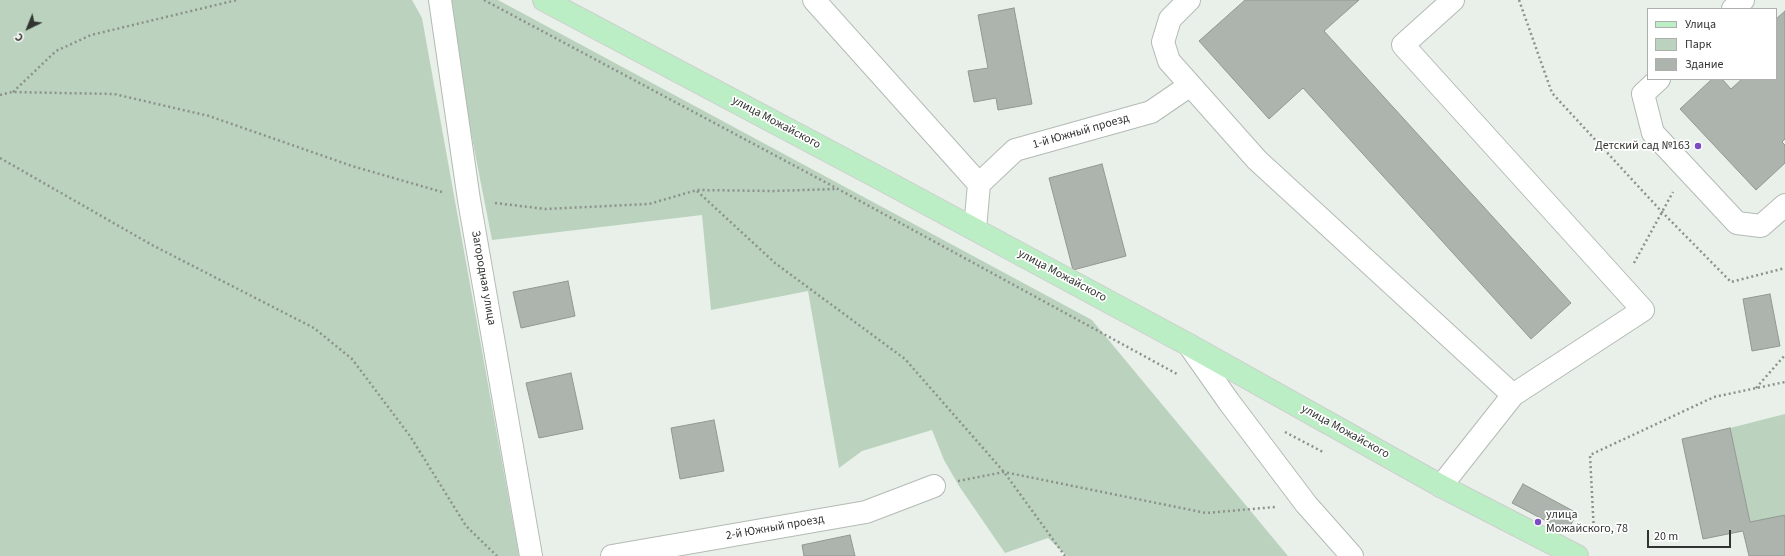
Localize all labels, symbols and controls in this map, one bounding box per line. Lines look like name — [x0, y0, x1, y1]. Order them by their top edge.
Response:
north arrow — [8, 8, 48, 48]
legend — [1647, 8, 1777, 80]
text: Улица — [1685, 16, 1716, 33]
text: С — [12, 29, 27, 45]
text: Парк — [1685, 36, 1711, 53]
text: Здание — [1685, 56, 1724, 73]
street label: улица Можайского — [729, 93, 823, 153]
street label: 1-й Южный проезд — [1031, 111, 1131, 153]
place label: Детский сад №163 — [1595, 139, 1690, 153]
marker: Детский сад №163 — [1693, 141, 1703, 151]
street label: Загородная улица — [468, 229, 498, 327]
street label: улица Можайского — [1015, 246, 1109, 306]
street label: улица Можайского — [1298, 402, 1392, 462]
place label: улица Можайского, 78 — [1546, 508, 1628, 536]
street label: 2-й Южный проезд — [725, 512, 825, 544]
marker: улица Можайского, 78 — [1533, 517, 1543, 527]
scale bar — [1649, 522, 1733, 548]
text: 20 m — [1654, 528, 1678, 545]

